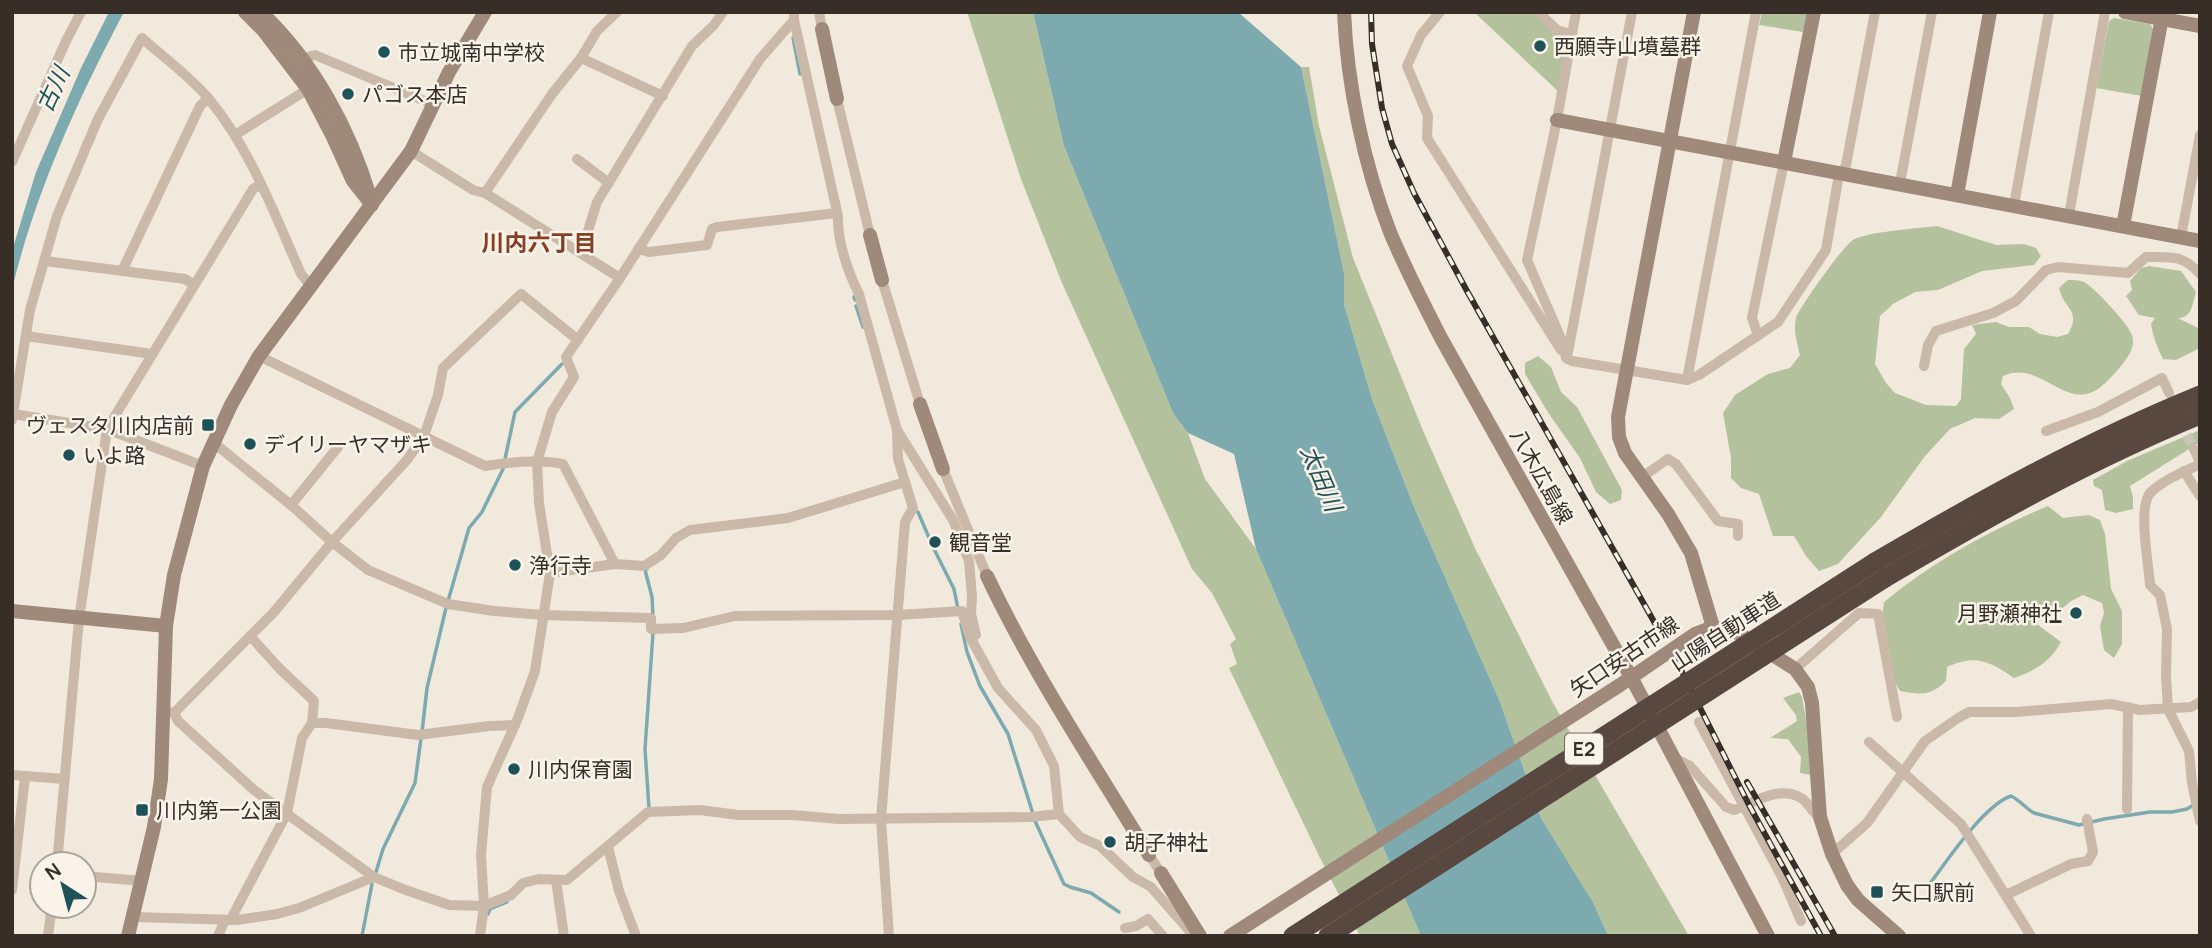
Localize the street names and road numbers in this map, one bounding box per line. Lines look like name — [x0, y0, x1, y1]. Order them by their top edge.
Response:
street label: 八木広島線 — [1504, 423, 1580, 529]
street label: 山陽自動車道 — [1665, 585, 1785, 677]
street label: 矢口安古市線 — [1564, 609, 1684, 703]
road number: E2 — [1565, 734, 1603, 764]

